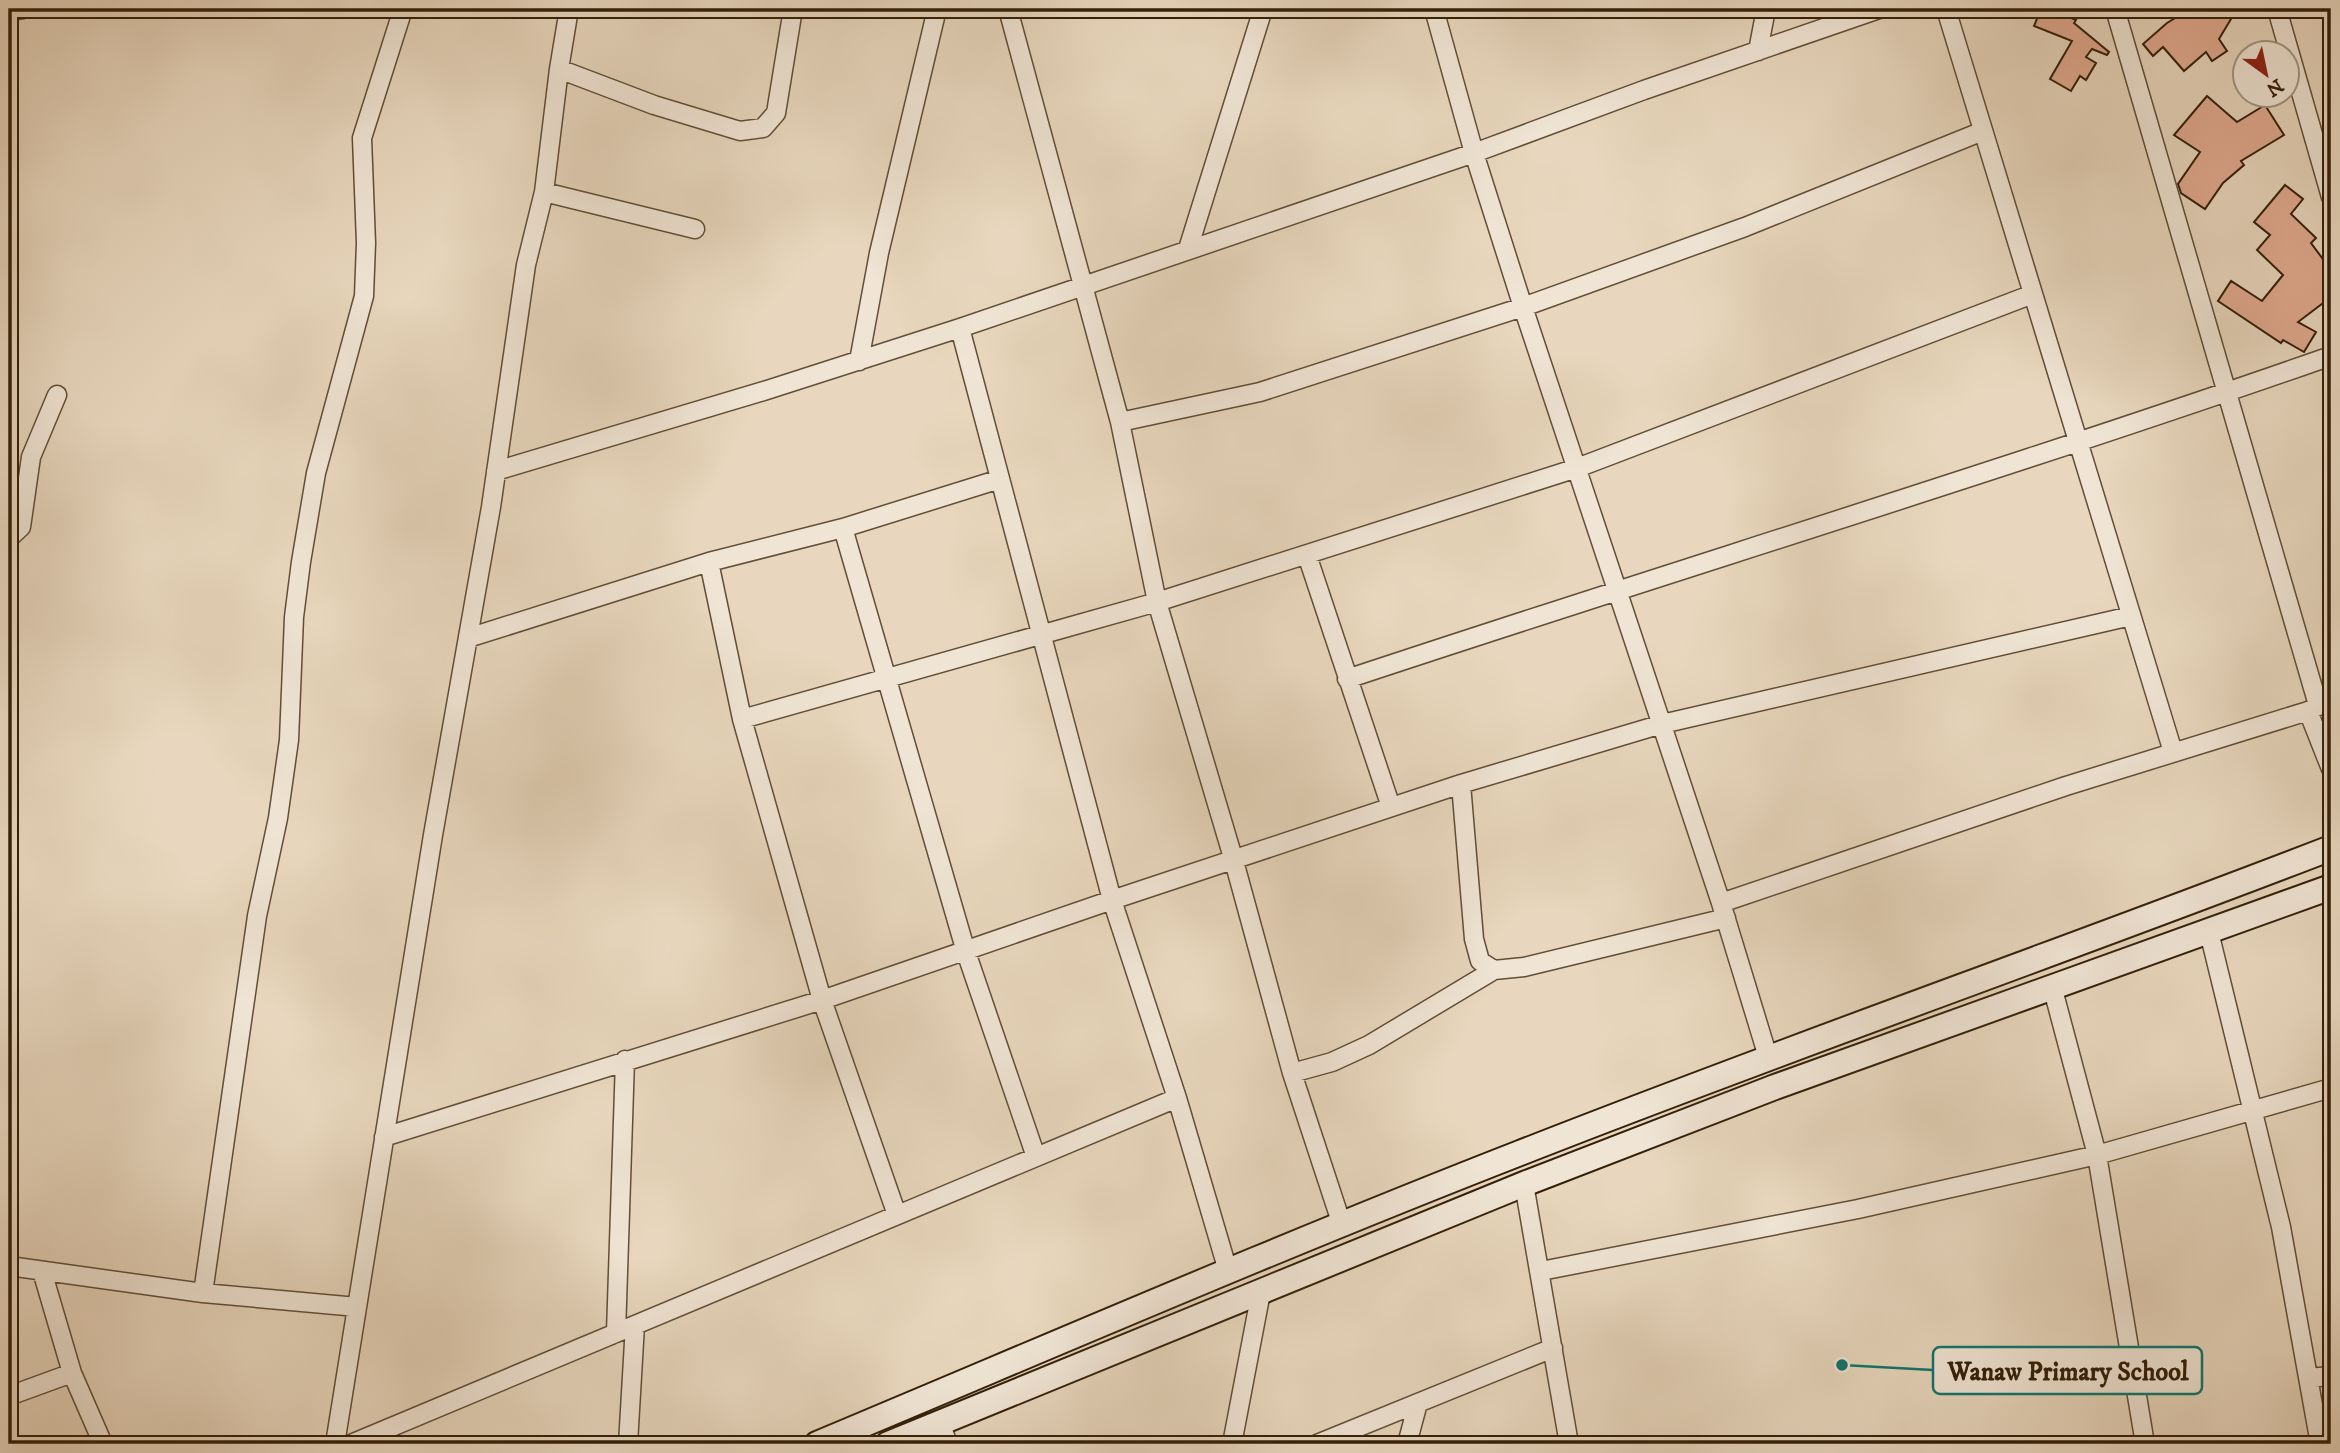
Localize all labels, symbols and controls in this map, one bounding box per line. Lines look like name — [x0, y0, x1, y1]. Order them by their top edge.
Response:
north arrow — [2232, 38, 2302, 108]
text: N — [2261, 73, 2287, 101]
callout: Wanaw Primary School — [1933, 1347, 2202, 1394]
text: Wanaw Primary School — [1946, 1356, 2190, 1389]

